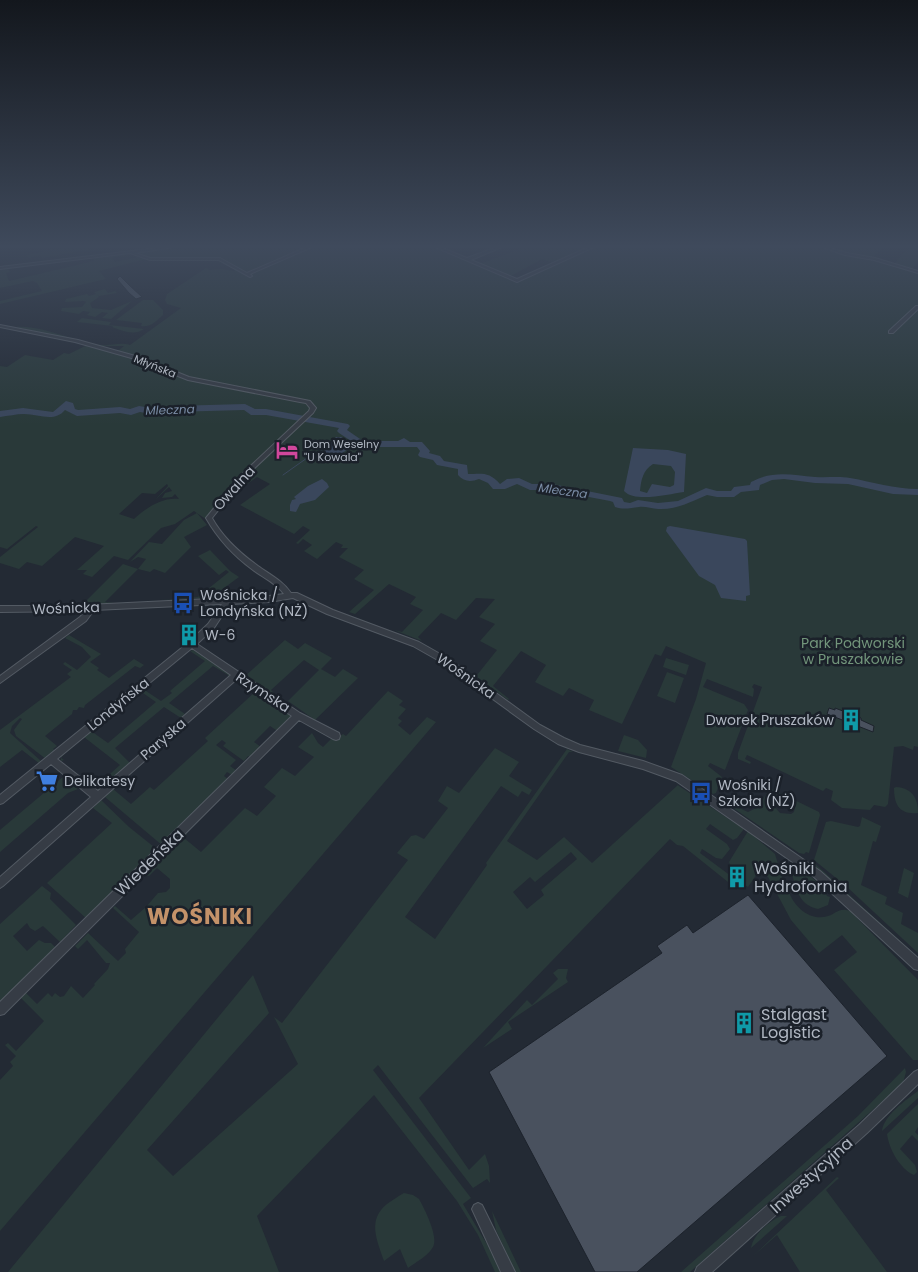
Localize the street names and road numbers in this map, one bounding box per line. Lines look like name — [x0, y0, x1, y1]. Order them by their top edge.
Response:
street label: Młyńska — [131, 350, 179, 382]
street label: Owalna — [209, 461, 259, 515]
street label: Wośnicka — [32, 597, 100, 619]
street label: Wośnicka — [433, 648, 499, 704]
street label: Rzymska — [232, 667, 294, 717]
street label: Londyńska — [83, 673, 153, 735]
street label: Paryska — [136, 714, 190, 764]
street label: Wiedeńska — [110, 824, 189, 901]
street label: Inwestycyjna — [765, 1132, 858, 1219]

